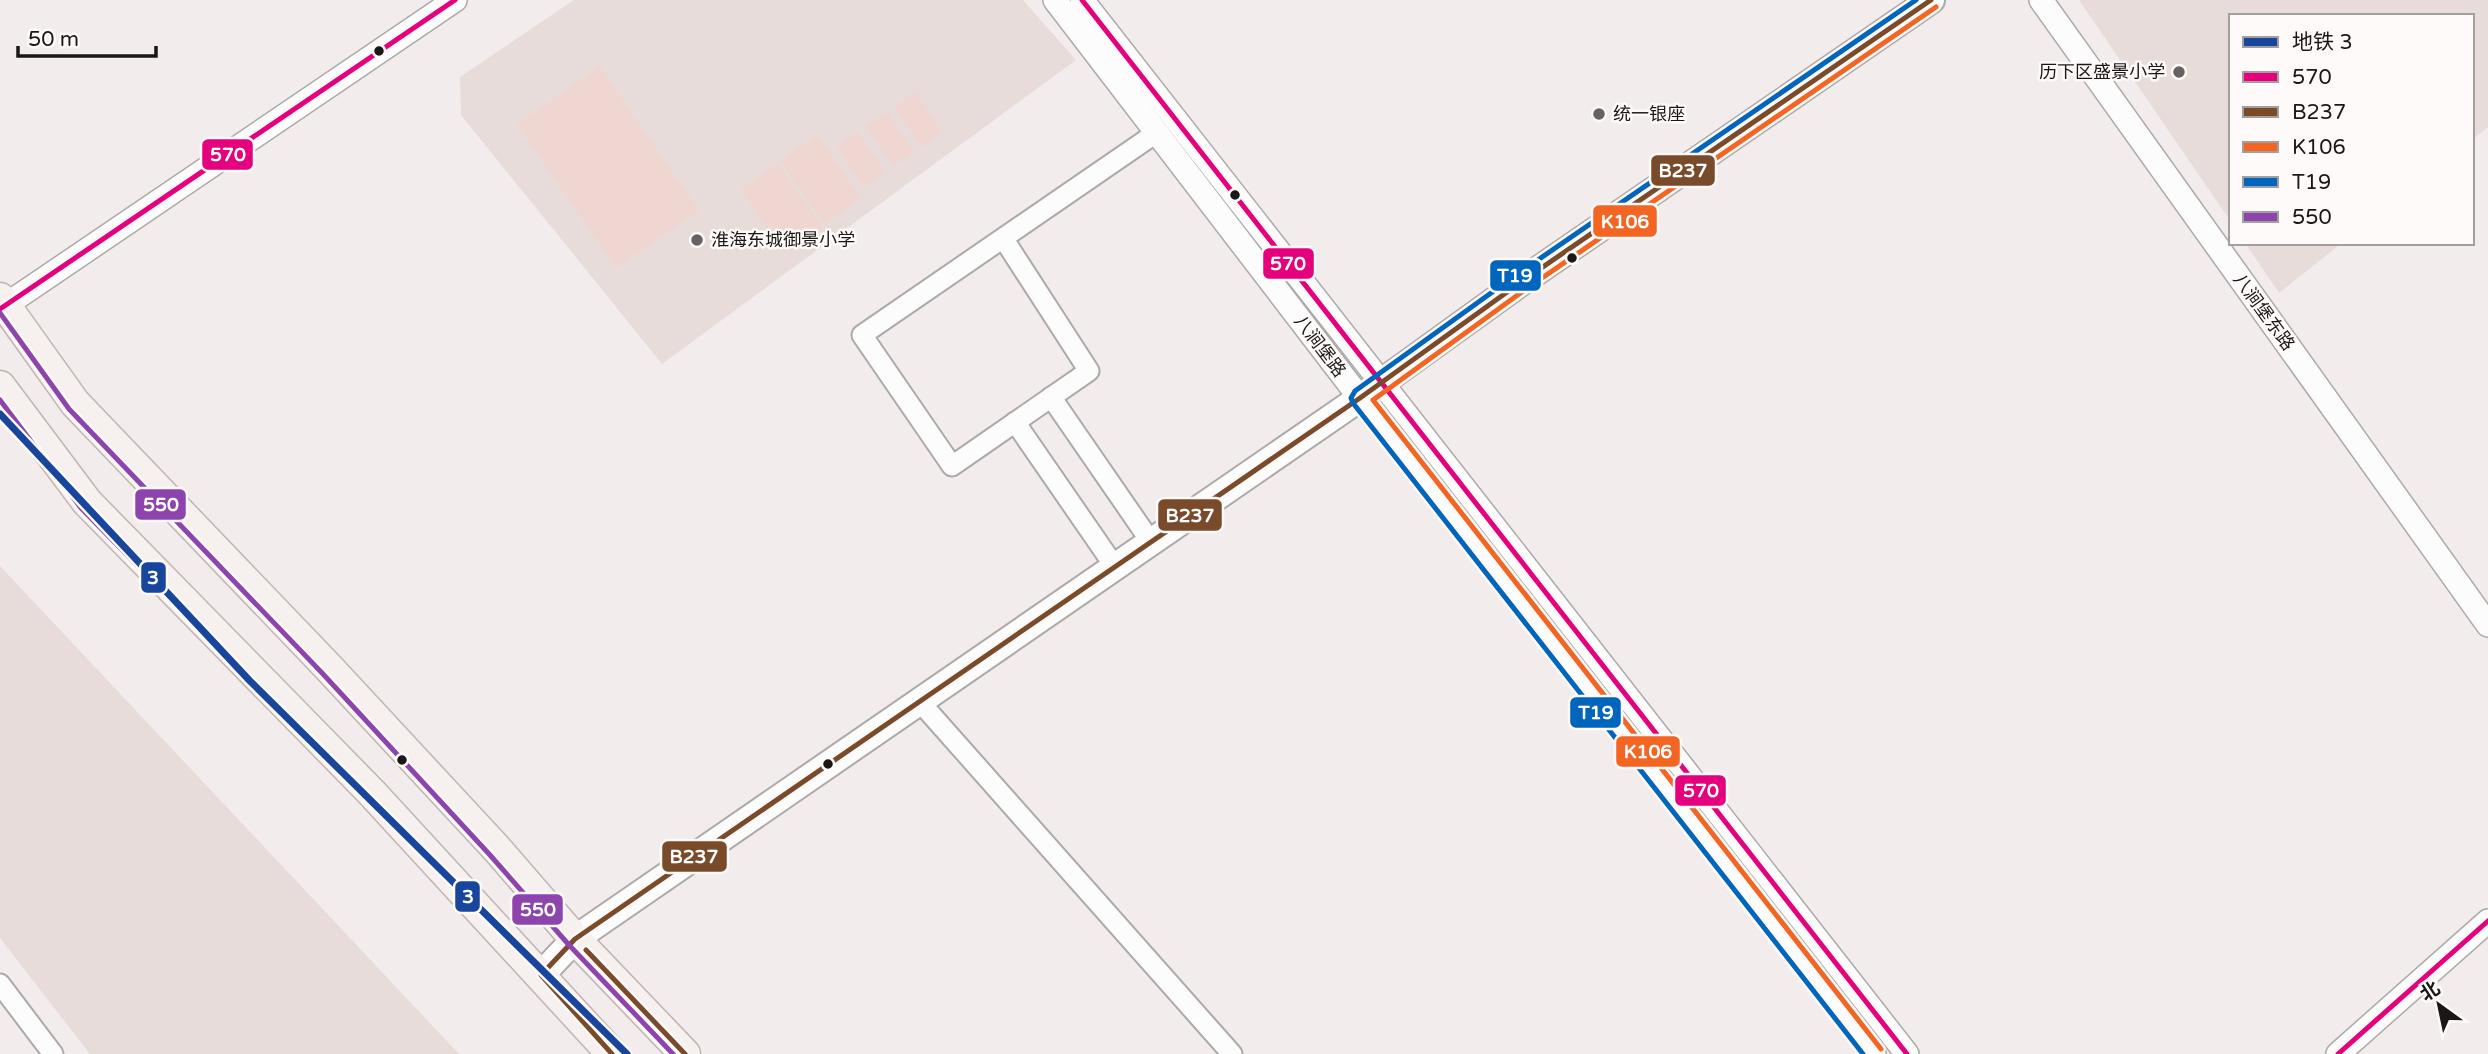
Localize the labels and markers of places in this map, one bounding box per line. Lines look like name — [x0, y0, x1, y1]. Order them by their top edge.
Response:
unlabelled marker — [372, 44, 386, 58]
place label: 历下区盛景小学 — [2039, 61, 2165, 83]
marker: 历下区盛景小学 — [2171, 64, 2187, 80]
place label: 统一银座 — [1613, 103, 1685, 125]
marker: 统一银座 — [1591, 106, 1607, 122]
unlabelled marker — [1228, 188, 1242, 202]
place label: 淮海东城御景小学 — [711, 229, 855, 251]
marker: 淮海东城御景小学 — [689, 232, 705, 248]
unlabelled marker — [1565, 251, 1579, 265]
unlabelled marker — [395, 753, 409, 767]
unlabelled marker — [821, 757, 835, 771]

